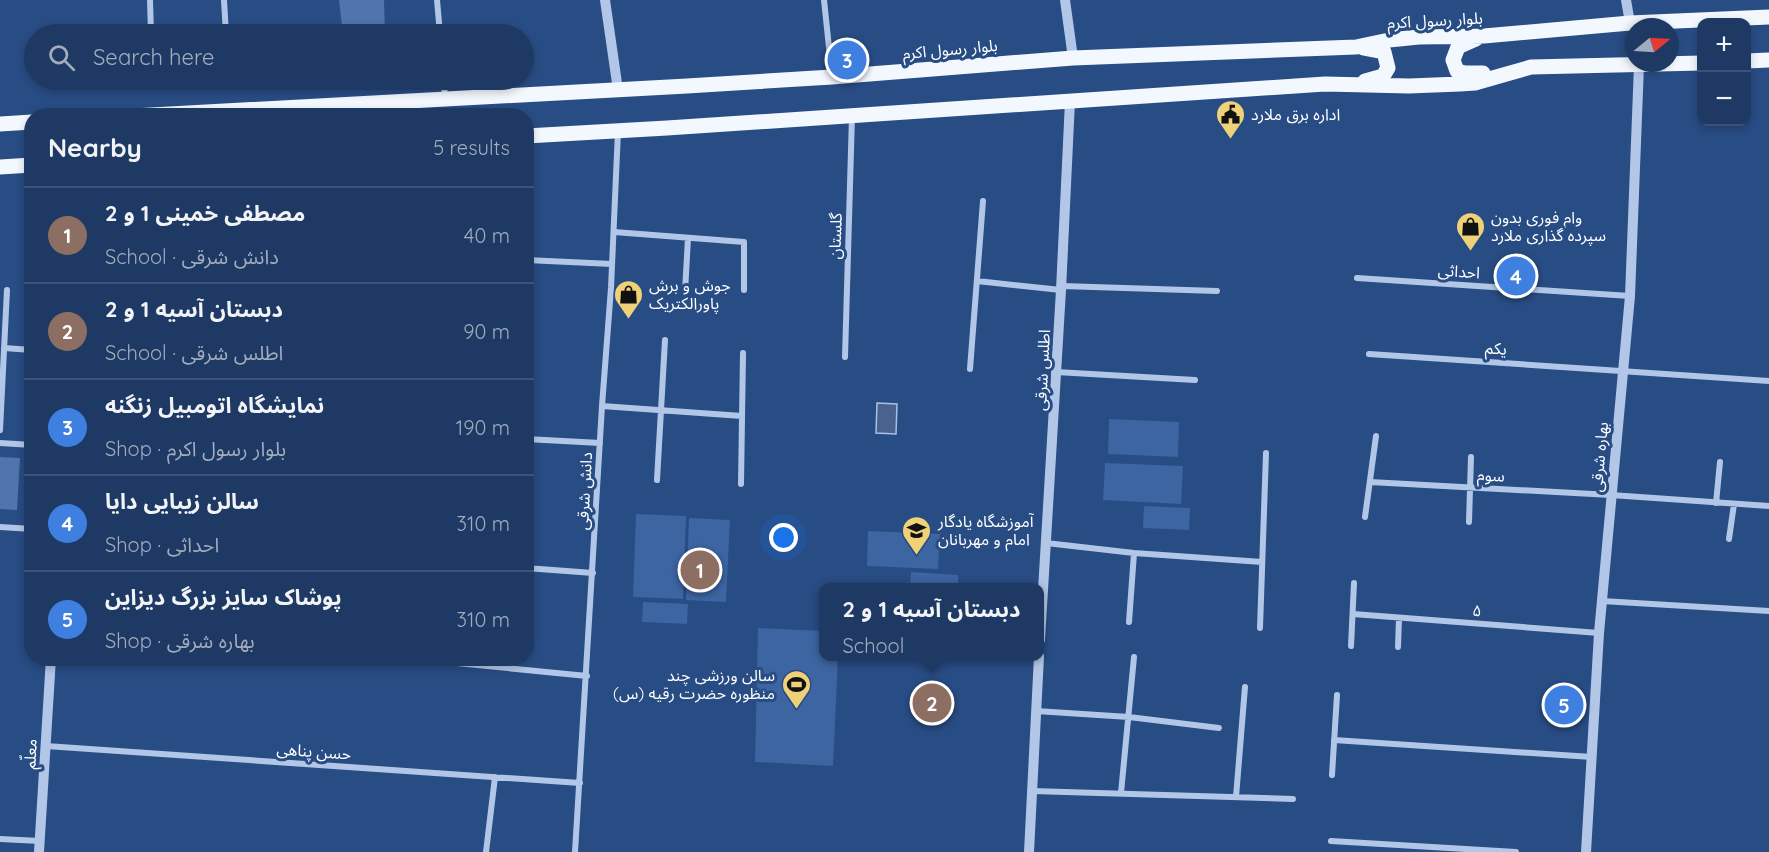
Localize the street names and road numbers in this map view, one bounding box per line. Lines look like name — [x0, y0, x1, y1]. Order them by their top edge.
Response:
street label: بلوار رسول اکرم — [1387, 8, 1483, 35]
street label: بلوار رسول اکرم — [902, 35, 999, 66]
street label: گلستان — [824, 212, 846, 260]
street label: احداثی — [1437, 260, 1481, 282]
street label: اطلس شرقی — [1030, 329, 1054, 411]
street label: یکم — [1484, 337, 1508, 362]
street label: بهاره شرقی — [1586, 421, 1612, 493]
street label: دانش شرقی — [572, 452, 596, 530]
street label: سوم — [1476, 464, 1505, 489]
street label: ۵ — [1472, 600, 1482, 620]
street label: معلّم — [18, 738, 44, 770]
street label: حسن پناهی — [276, 738, 352, 765]

